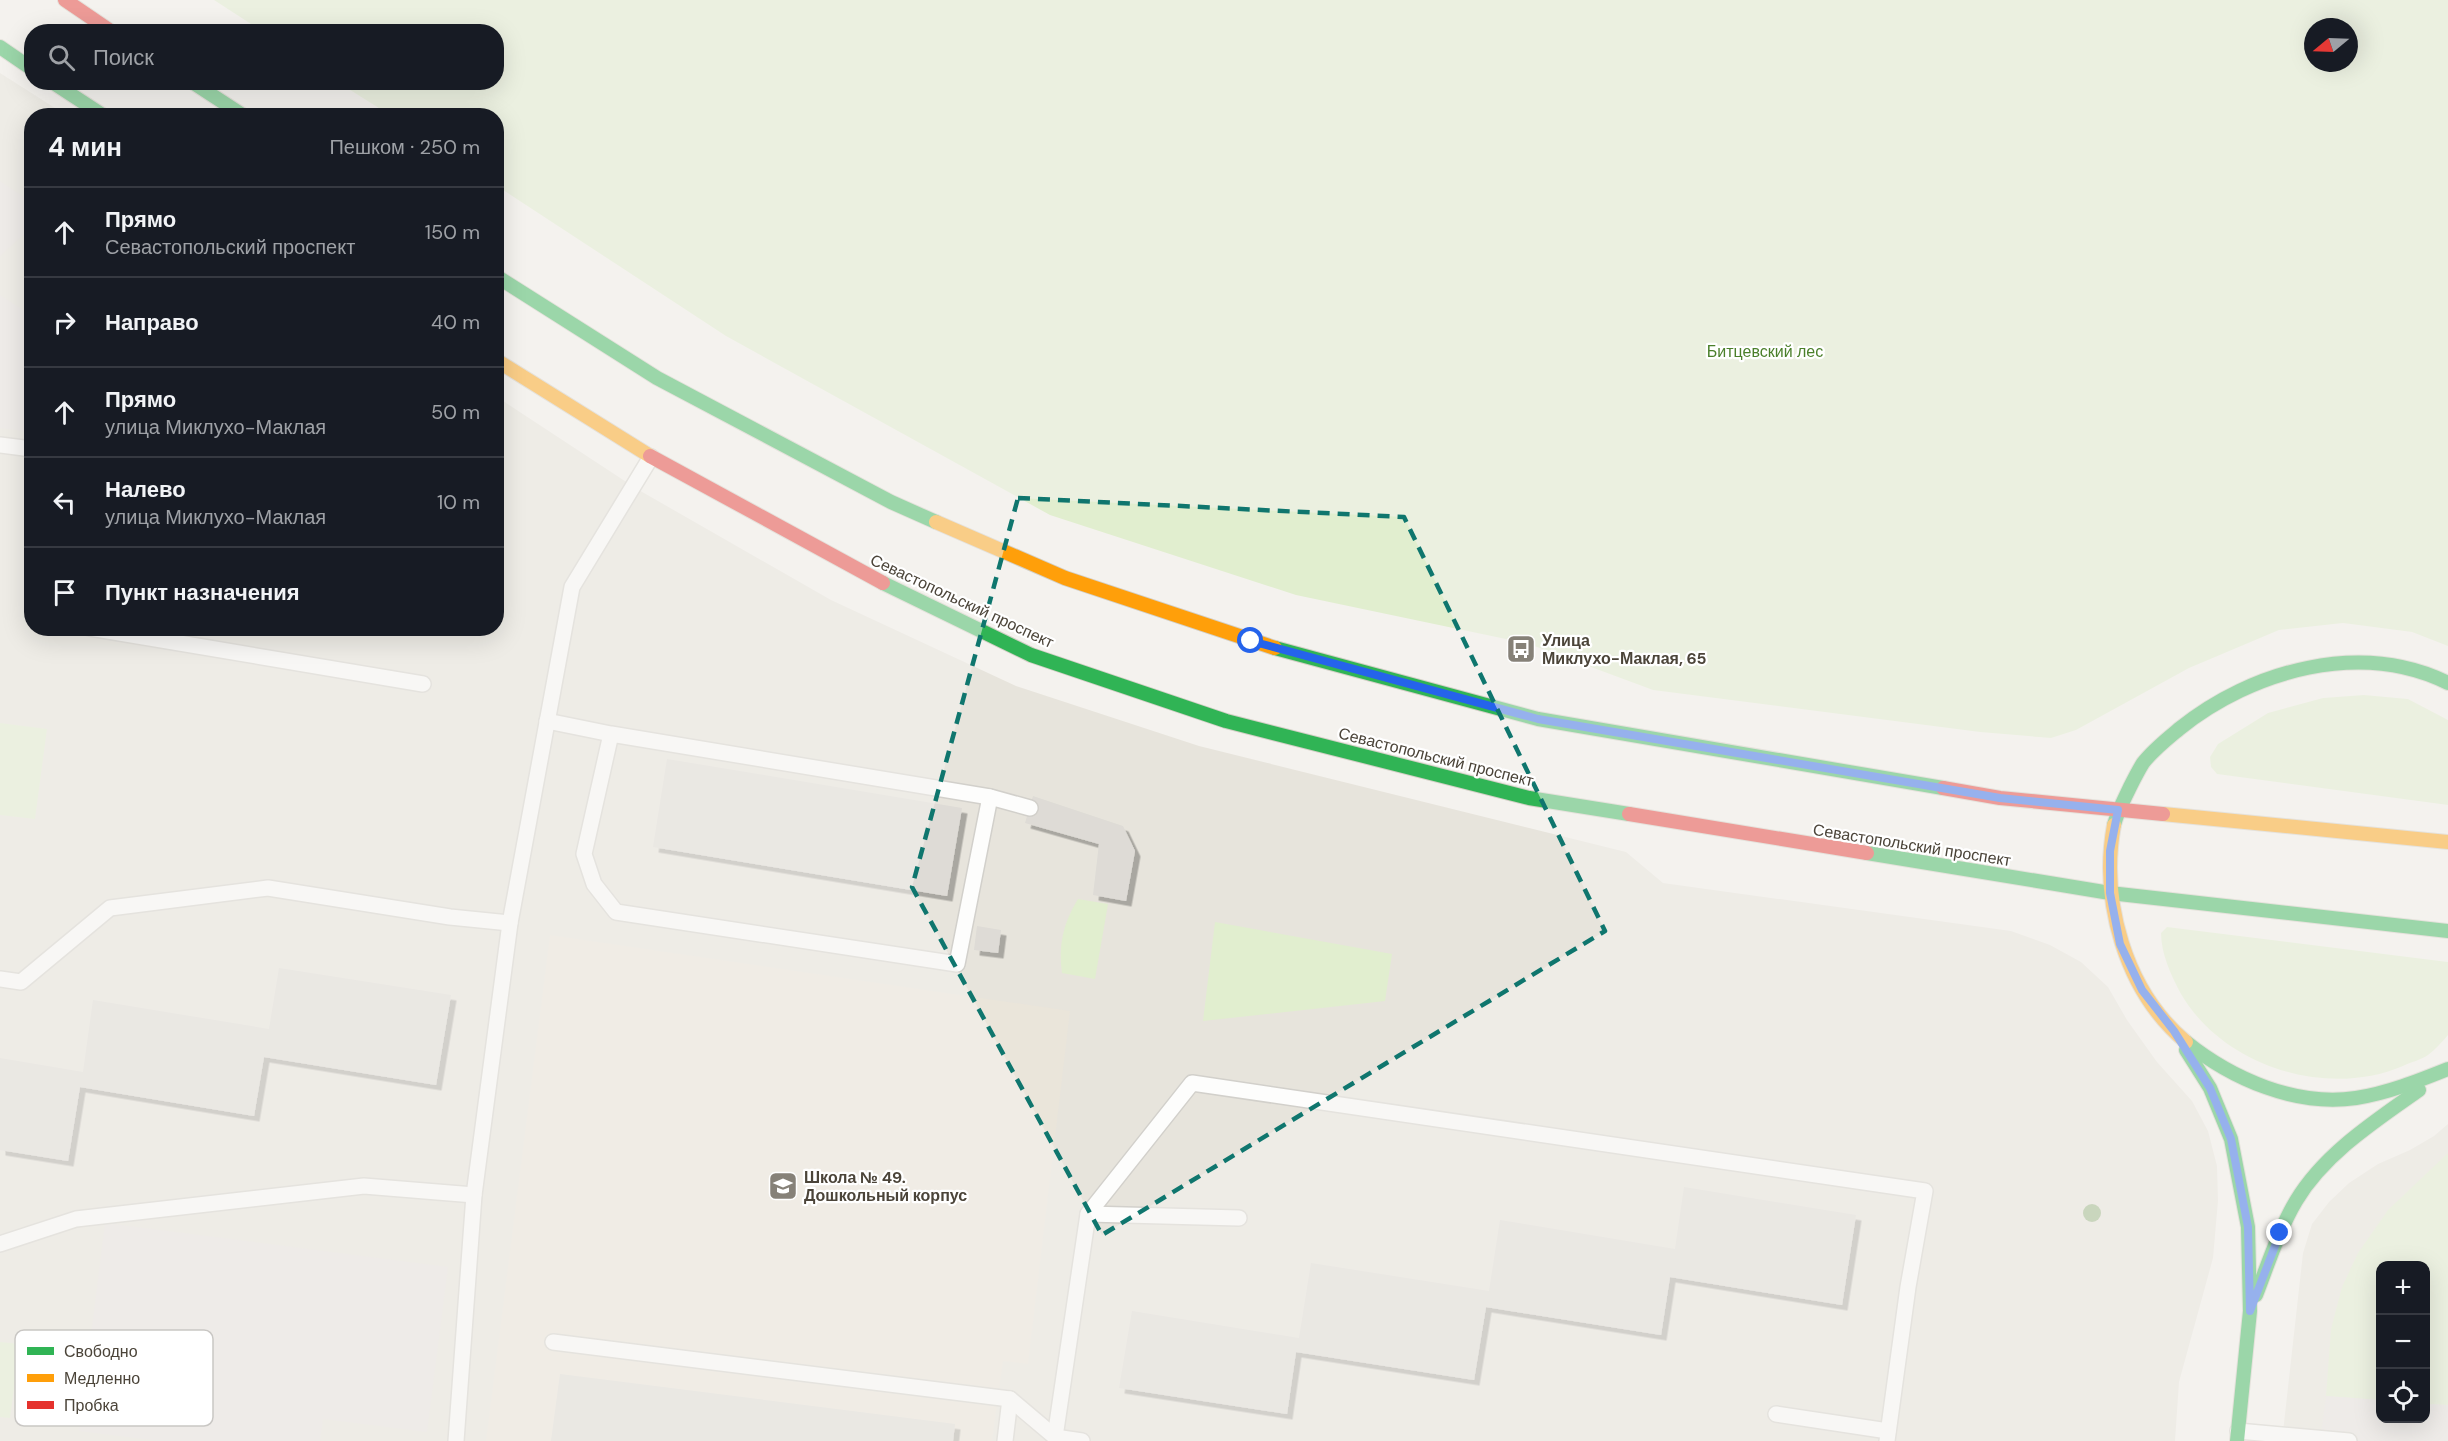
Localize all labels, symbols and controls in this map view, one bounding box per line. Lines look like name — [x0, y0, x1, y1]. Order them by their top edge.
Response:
north arrow — [2304, 18, 2358, 72]
search box — [24, 24, 504, 90]
icon: search — [45, 41, 78, 74]
text: Поиск — [93, 43, 154, 72]
text: 4 мин — [48, 130, 122, 164]
text: Пешком · 250 m — [329, 134, 480, 160]
text: Прямо — [105, 205, 176, 234]
icon: ahead — [48, 216, 81, 249]
text: 150 m — [425, 219, 480, 245]
text: Севастопольский проспект — [105, 234, 355, 260]
icon: right — [48, 306, 81, 339]
text: Направо — [105, 308, 199, 337]
text: 40 m — [431, 309, 480, 335]
park label: Битцевский лес — [1707, 341, 1823, 362]
text: Прямо — [105, 385, 176, 414]
icon: ahead — [48, 396, 81, 429]
text: 50 m — [431, 399, 480, 425]
text: улица Миклухо-Маклая — [105, 414, 326, 440]
text: Налево — [105, 475, 186, 504]
icon: left — [48, 486, 81, 519]
text: 10 m — [437, 489, 480, 515]
text: улица Миклухо-Маклая — [105, 504, 326, 530]
street label: Севастопольский проспект — [867, 549, 1058, 653]
icon: arrive — [48, 576, 81, 609]
text: Пункт назначения — [105, 578, 300, 607]
route start — [1237, 627, 1263, 653]
place label: Улица Миклухо-Маклая, 65 — [1542, 630, 1706, 669]
bus stop icon: Улица Миклухо-Маклая, 65 — [1505, 633, 1537, 665]
street label: Севастопольский проспект — [1336, 723, 1536, 792]
street label: Севастопольский проспект — [1811, 819, 2013, 871]
place label: Школа № 49. Дошкольный корпус — [804, 1167, 967, 1206]
school or university icon: Школа № 49. Дошкольный корпус — [767, 1170, 799, 1202]
route end — [2266, 1219, 2292, 1245]
map controls — [2376, 1261, 2430, 1423]
button: + — [2376, 1261, 2430, 1315]
button: − — [2376, 1315, 2430, 1369]
legend — [15, 1330, 213, 1426]
text: Свободно — [64, 1341, 138, 1362]
text: Медленно — [64, 1368, 140, 1389]
button: locate — [2376, 1369, 2430, 1423]
text: Пробка — [64, 1395, 119, 1416]

